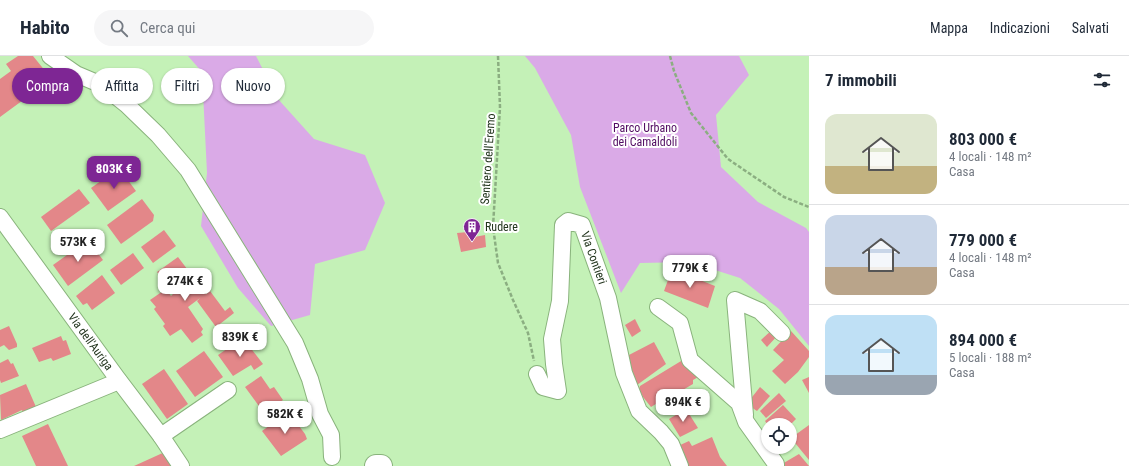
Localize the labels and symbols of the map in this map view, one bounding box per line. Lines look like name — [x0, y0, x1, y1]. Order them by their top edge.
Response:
street label: Sentiero dell'Eremo — [478, 113, 498, 205]
park label: Parco Urbano dei Camaldoli — [613, 121, 677, 149]
pin: 803K € — [81, 156, 147, 190]
building icon: Rudere — [462, 217, 482, 242]
place label: Rudere — [485, 220, 518, 234]
pin: 573K € — [45, 229, 111, 263]
street label: Via Contieri — [578, 230, 610, 286]
pin: 779K € — [657, 255, 723, 289]
pin: 274K € — [152, 268, 218, 302]
street label: Via dell'Auriga — [65, 310, 116, 373]
pin: 839K € — [207, 324, 273, 358]
pin: 894K € — [650, 389, 716, 423]
pin: 582K € — [252, 401, 318, 435]

